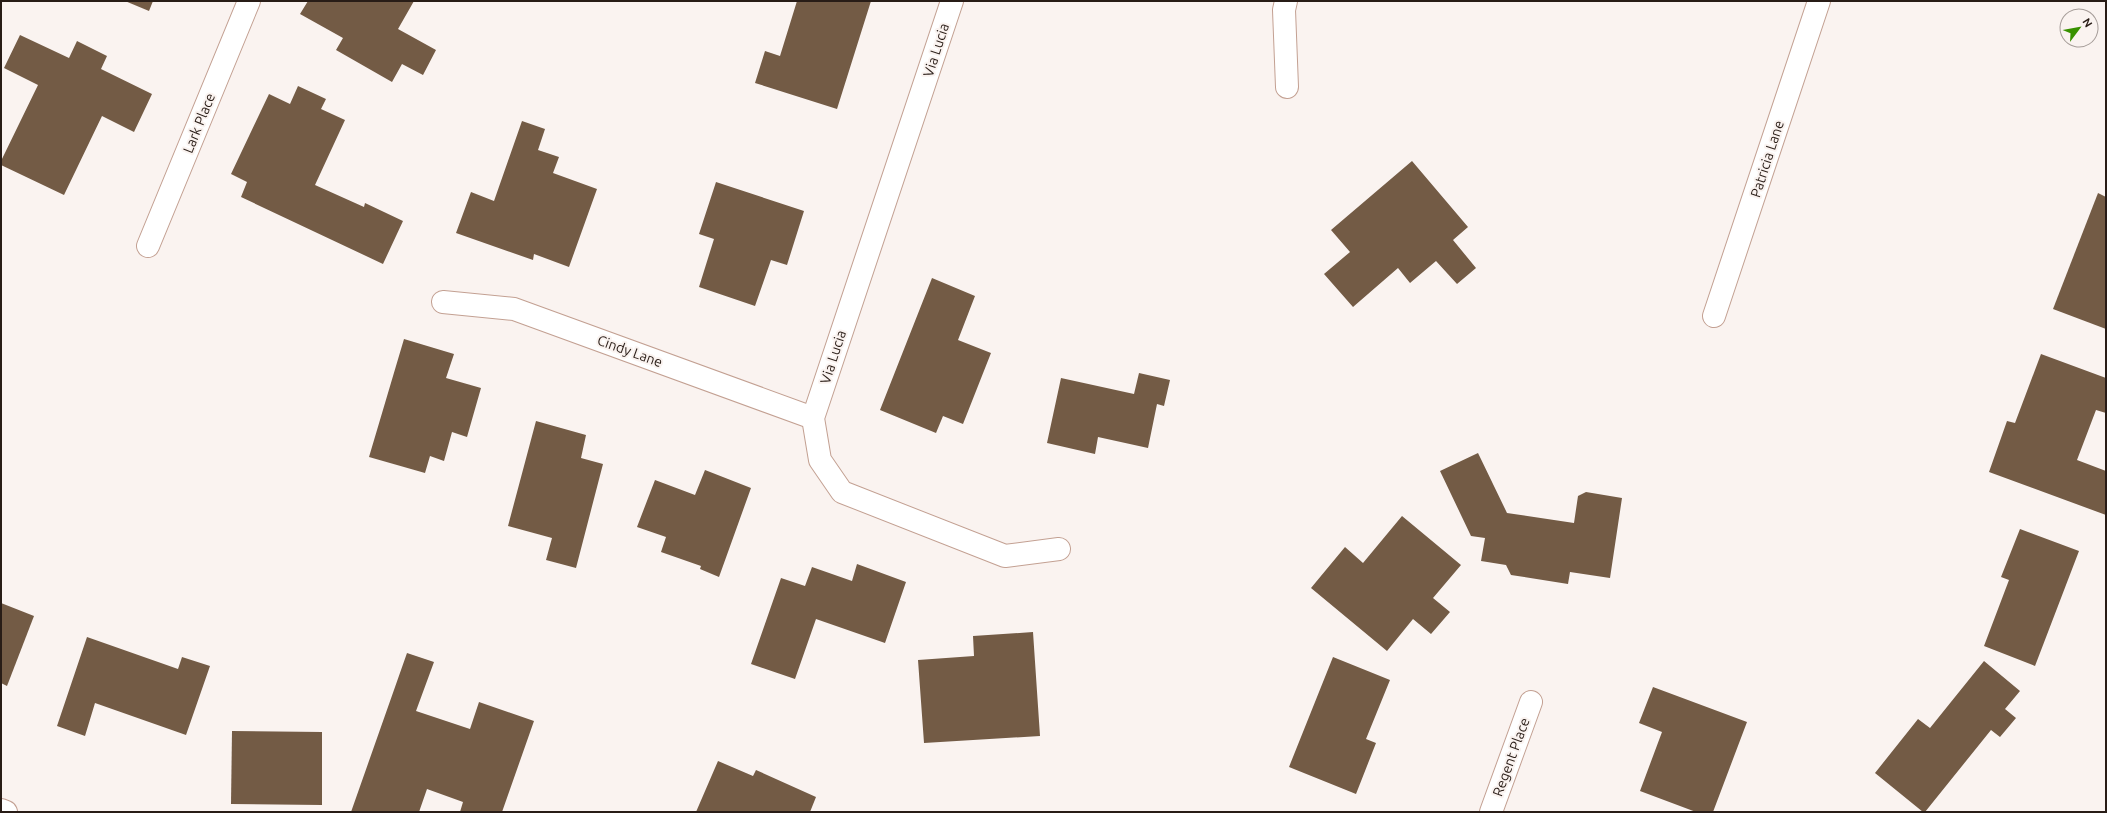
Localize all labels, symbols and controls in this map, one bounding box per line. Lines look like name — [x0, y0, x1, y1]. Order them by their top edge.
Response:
north arrow — [2059, 8, 2099, 48]
text: N — [2080, 16, 2095, 29]
street label: Via Lucia — [920, 21, 952, 79]
street label: Lark Place — [180, 91, 218, 155]
street label: Patricia Lane — [1747, 118, 1787, 200]
street label: Via Lucia — [817, 328, 849, 386]
street label: Cindy Lane — [595, 332, 665, 370]
street label: Regent Place — [1489, 716, 1533, 798]

